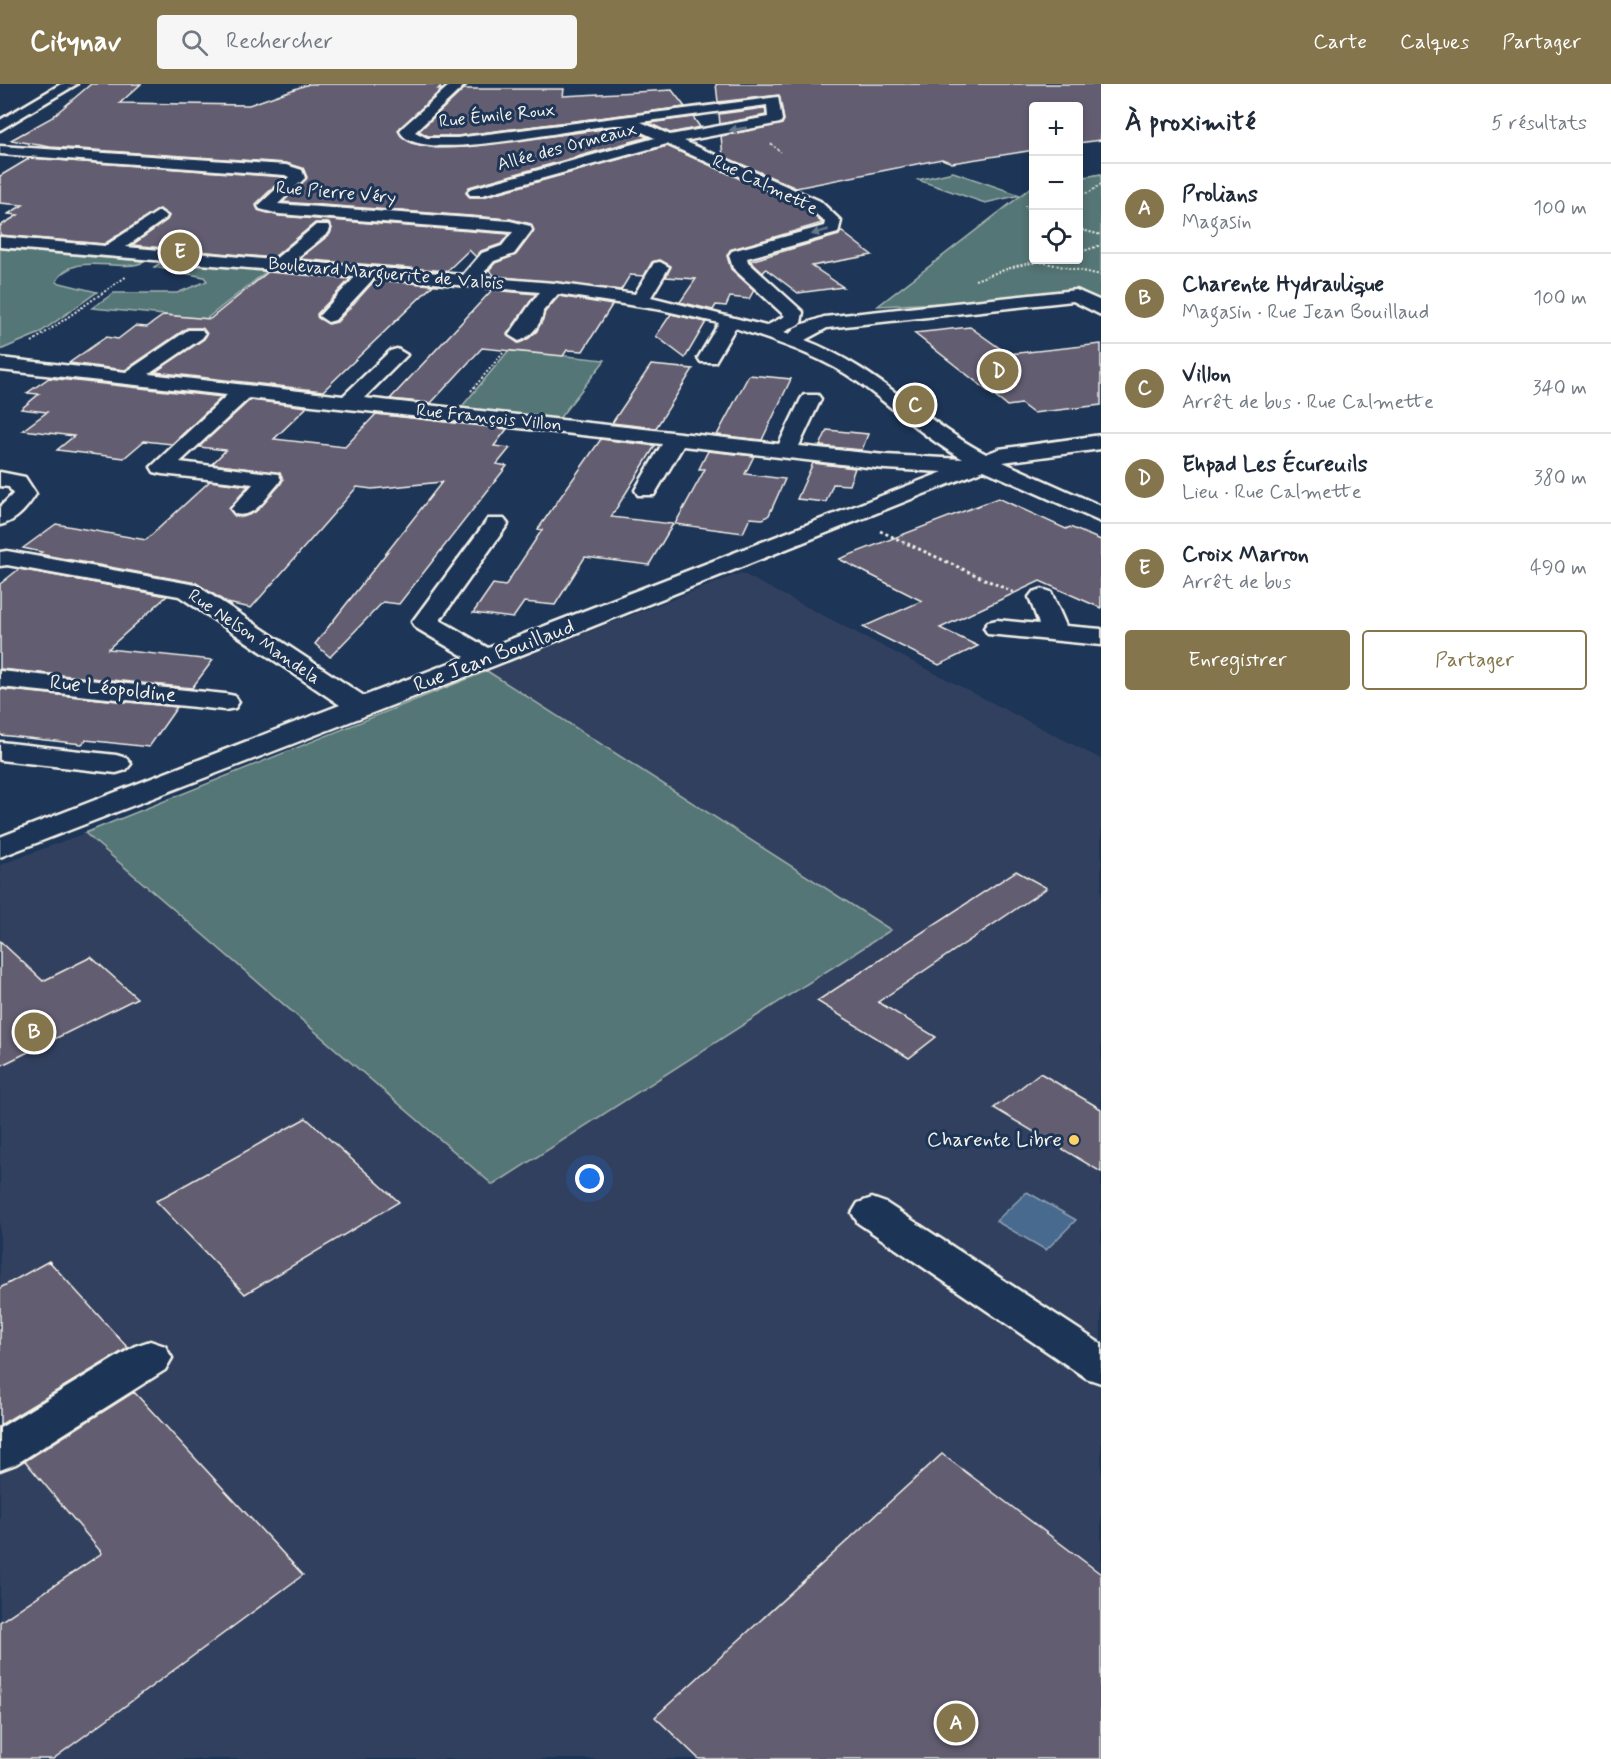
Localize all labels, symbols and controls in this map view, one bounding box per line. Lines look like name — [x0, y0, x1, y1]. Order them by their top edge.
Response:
search box — [157, 15, 577, 69]
text: Citynav — [30, 24, 121, 61]
icon: search — [178, 26, 211, 59]
text: Rechercher — [226, 28, 333, 56]
text: Carte — [1313, 28, 1367, 56]
text: Calques — [1400, 28, 1469, 56]
text: Partager — [1502, 28, 1581, 56]
street label: Rue Émile Roux — [438, 98, 556, 134]
map controls — [1029, 102, 1083, 264]
button: + — [1029, 102, 1083, 156]
text: À proximité — [1125, 106, 1256, 140]
text: 5 résultats — [1491, 110, 1587, 137]
street label: Allée des Ormeaux — [495, 117, 639, 177]
one-way arrow — [728, 124, 747, 133]
street label: Rue Calmette — [708, 149, 822, 221]
button: − — [1029, 156, 1083, 210]
street label: Rue Pierre Véry — [275, 176, 397, 210]
text: Prolians — [1182, 181, 1258, 209]
text: A — [1138, 195, 1151, 222]
text: 100 m — [1533, 195, 1587, 222]
text: Magasin — [1182, 209, 1252, 236]
button: locate — [1029, 210, 1083, 264]
one-way arrow — [811, 228, 829, 238]
pin: E — [160, 230, 200, 274]
street label: Boulevard Marguerite de Valois — [267, 252, 505, 298]
text: Charente Hydraulique — [1182, 271, 1384, 299]
text: B — [1138, 285, 1151, 312]
text: 100 m — [1533, 285, 1587, 312]
text: Magasin · Rue Jean Bouillaud — [1182, 299, 1429, 326]
pin: D — [980, 348, 1018, 394]
text: Villon — [1182, 361, 1231, 389]
text: C — [1137, 375, 1152, 402]
text: 340 m — [1532, 375, 1587, 402]
pin: C — [896, 382, 934, 428]
text: Arrêt de bus · Rue Calmette — [1182, 389, 1434, 416]
street label: Rue François Villon — [415, 398, 563, 438]
text: Ehpad Les Écureuils — [1182, 451, 1368, 479]
text: D — [1138, 465, 1151, 492]
text: 380 m — [1534, 465, 1587, 492]
text: Lieu · Rue Calmette — [1182, 479, 1362, 506]
text: Croix Marron — [1182, 541, 1309, 569]
text: E — [1139, 555, 1150, 582]
text: 490 m — [1530, 555, 1587, 582]
text: Arrêt de bus — [1182, 569, 1291, 596]
street label: Rue Nelson Mandela — [183, 584, 325, 690]
street label: Rue Jean Bouillaud — [410, 612, 578, 700]
button: Enregistrer — [1125, 630, 1350, 690]
button: Partager — [1362, 630, 1587, 690]
street label: Rue Léopoldine — [48, 668, 178, 710]
pin: B — [15, 1010, 54, 1054]
place label: Charente Libre — [927, 1126, 1062, 1154]
marker: Charente Libre — [1067, 1133, 1081, 1147]
your location — [575, 1164, 604, 1193]
pin: A — [936, 1700, 976, 1746]

